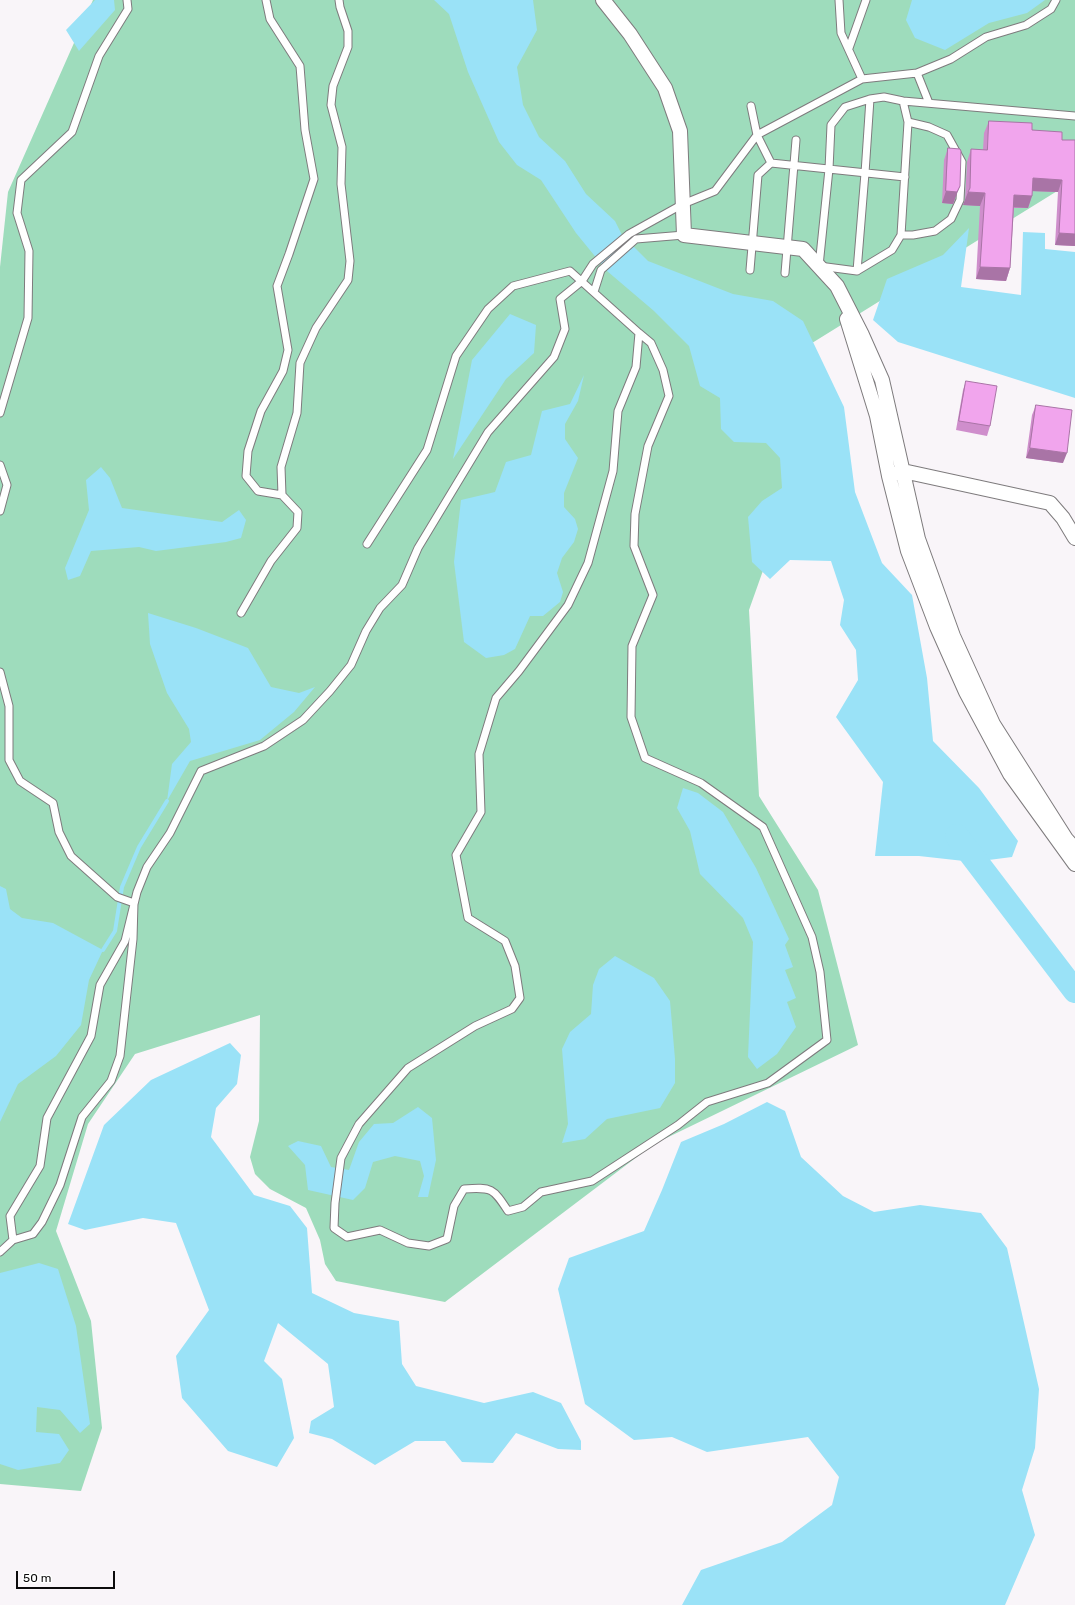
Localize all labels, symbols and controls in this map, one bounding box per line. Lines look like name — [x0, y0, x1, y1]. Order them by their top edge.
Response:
scale bar — [18, 1563, 117, 1589]
text: 50 m — [23, 1571, 51, 1585]

